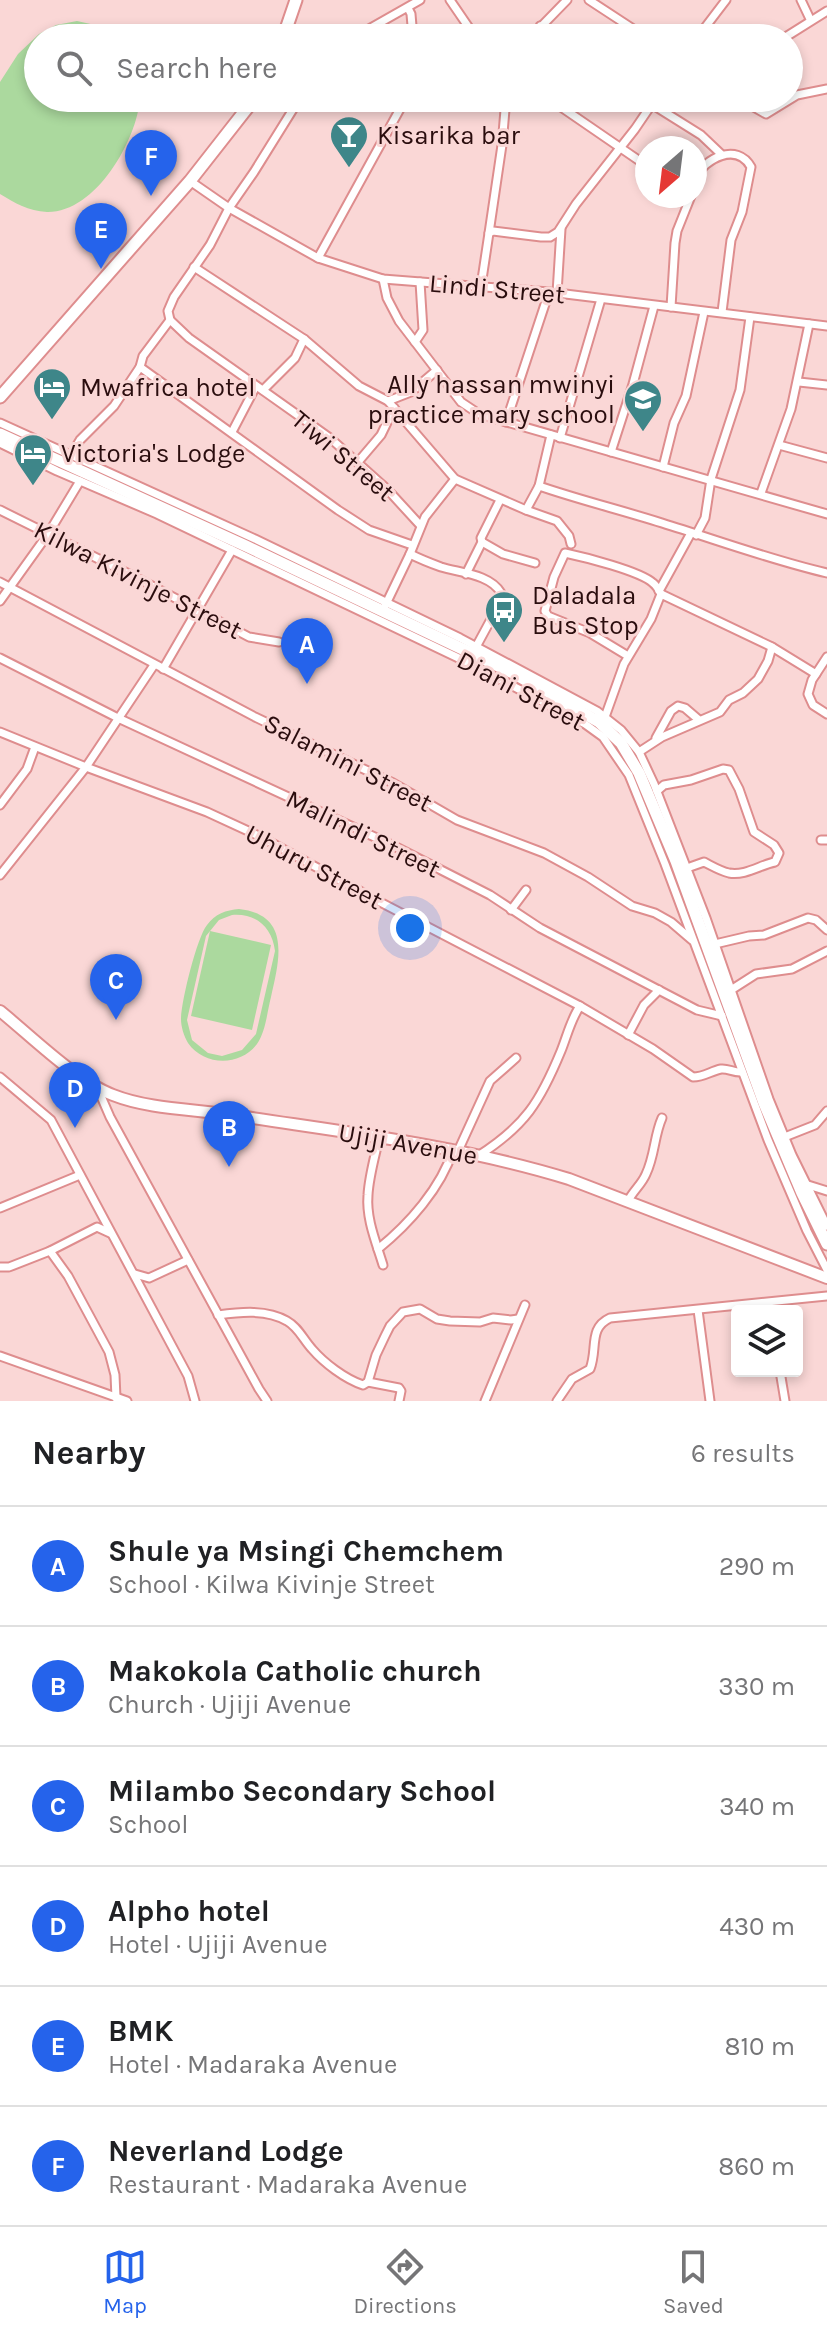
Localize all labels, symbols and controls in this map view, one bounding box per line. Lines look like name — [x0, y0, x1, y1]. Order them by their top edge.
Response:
search box — [24, 24, 803, 112]
icon: search — [52, 46, 96, 90]
text: Search here — [116, 50, 277, 86]
bar icon: Kisarika bar — [328, 114, 370, 169]
place label: Kisarika bar — [377, 120, 521, 151]
pin: F — [125, 130, 177, 196]
north arrow — [635, 136, 707, 208]
pin: E — [75, 203, 127, 269]
street label: Lindi Street — [428, 268, 566, 310]
hotel icon: Mwafrica hotel — [31, 366, 73, 421]
place label: Ally hassan mwinyi practice mary school — [367, 369, 615, 430]
place label: Mwafrica hotel — [80, 372, 255, 403]
school or university icon: Ally hassan mwinyi practice mary school — [622, 378, 664, 433]
street label: Tiwi Street — [285, 404, 401, 508]
hotel icon: Victoria's Lodge — [12, 432, 54, 487]
place label: Victoria's Lodge — [61, 438, 245, 469]
street label: Kilwa Kivinje Street — [29, 514, 247, 646]
place label: Daladala Bus Stop — [532, 580, 639, 641]
bus stop icon: Daladala Bus Stop — [483, 589, 525, 644]
pin: A — [281, 618, 333, 684]
street label: Diani Street — [452, 644, 590, 738]
street label: Salamini Street — [259, 707, 438, 819]
street label: Malindi Street — [281, 783, 445, 885]
street label: Uhuru Street — [240, 818, 388, 916]
your location — [390, 908, 430, 948]
pin: C — [90, 954, 142, 1020]
pin: D — [49, 1062, 101, 1128]
pin: B — [203, 1101, 255, 1167]
street label: Ujiji Avenue — [336, 1117, 480, 1171]
map controls — [731, 1305, 803, 1377]
button: layers — [731, 1305, 803, 1377]
text: Nearby — [32, 1433, 146, 1473]
text: 6 results — [691, 1438, 795, 1469]
text: Shule ya Msingi Chemchem — [108, 1533, 504, 1569]
text: A — [50, 1551, 66, 1582]
text: 290 m — [719, 1551, 795, 1582]
text: School · Kilwa Kivinje Street — [108, 1569, 435, 1600]
text: Makokola Catholic church — [108, 1653, 482, 1689]
text: B — [50, 1671, 66, 1702]
text: 330 m — [718, 1671, 795, 1702]
text: Church · Ujiji Avenue — [108, 1689, 351, 1720]
text: Milambo Secondary School — [108, 1773, 496, 1809]
text: C — [50, 1791, 66, 1822]
text: 340 m — [719, 1791, 795, 1822]
text: School — [108, 1809, 189, 1840]
text: Alpho hotel — [108, 1893, 270, 1929]
text: D — [49, 1911, 67, 1942]
text: 430 m — [719, 1911, 795, 1942]
text: Hotel · Ujiji Avenue — [108, 1929, 328, 1960]
text: BMK — [108, 2013, 173, 2049]
text: E — [50, 2031, 66, 2062]
text: 810 m — [725, 2031, 795, 2062]
text: Hotel · Madaraka Avenue — [108, 2049, 397, 2080]
text: Neverland Lodge — [108, 2133, 344, 2169]
text: F — [51, 2151, 65, 2182]
text: 860 m — [718, 2151, 795, 2182]
text: Restaurant · Madaraka Avenue — [108, 2169, 467, 2200]
tab: Map — [103, 2245, 147, 2319]
tab: Directions — [353, 2245, 457, 2319]
tab: Saved — [663, 2245, 724, 2319]

